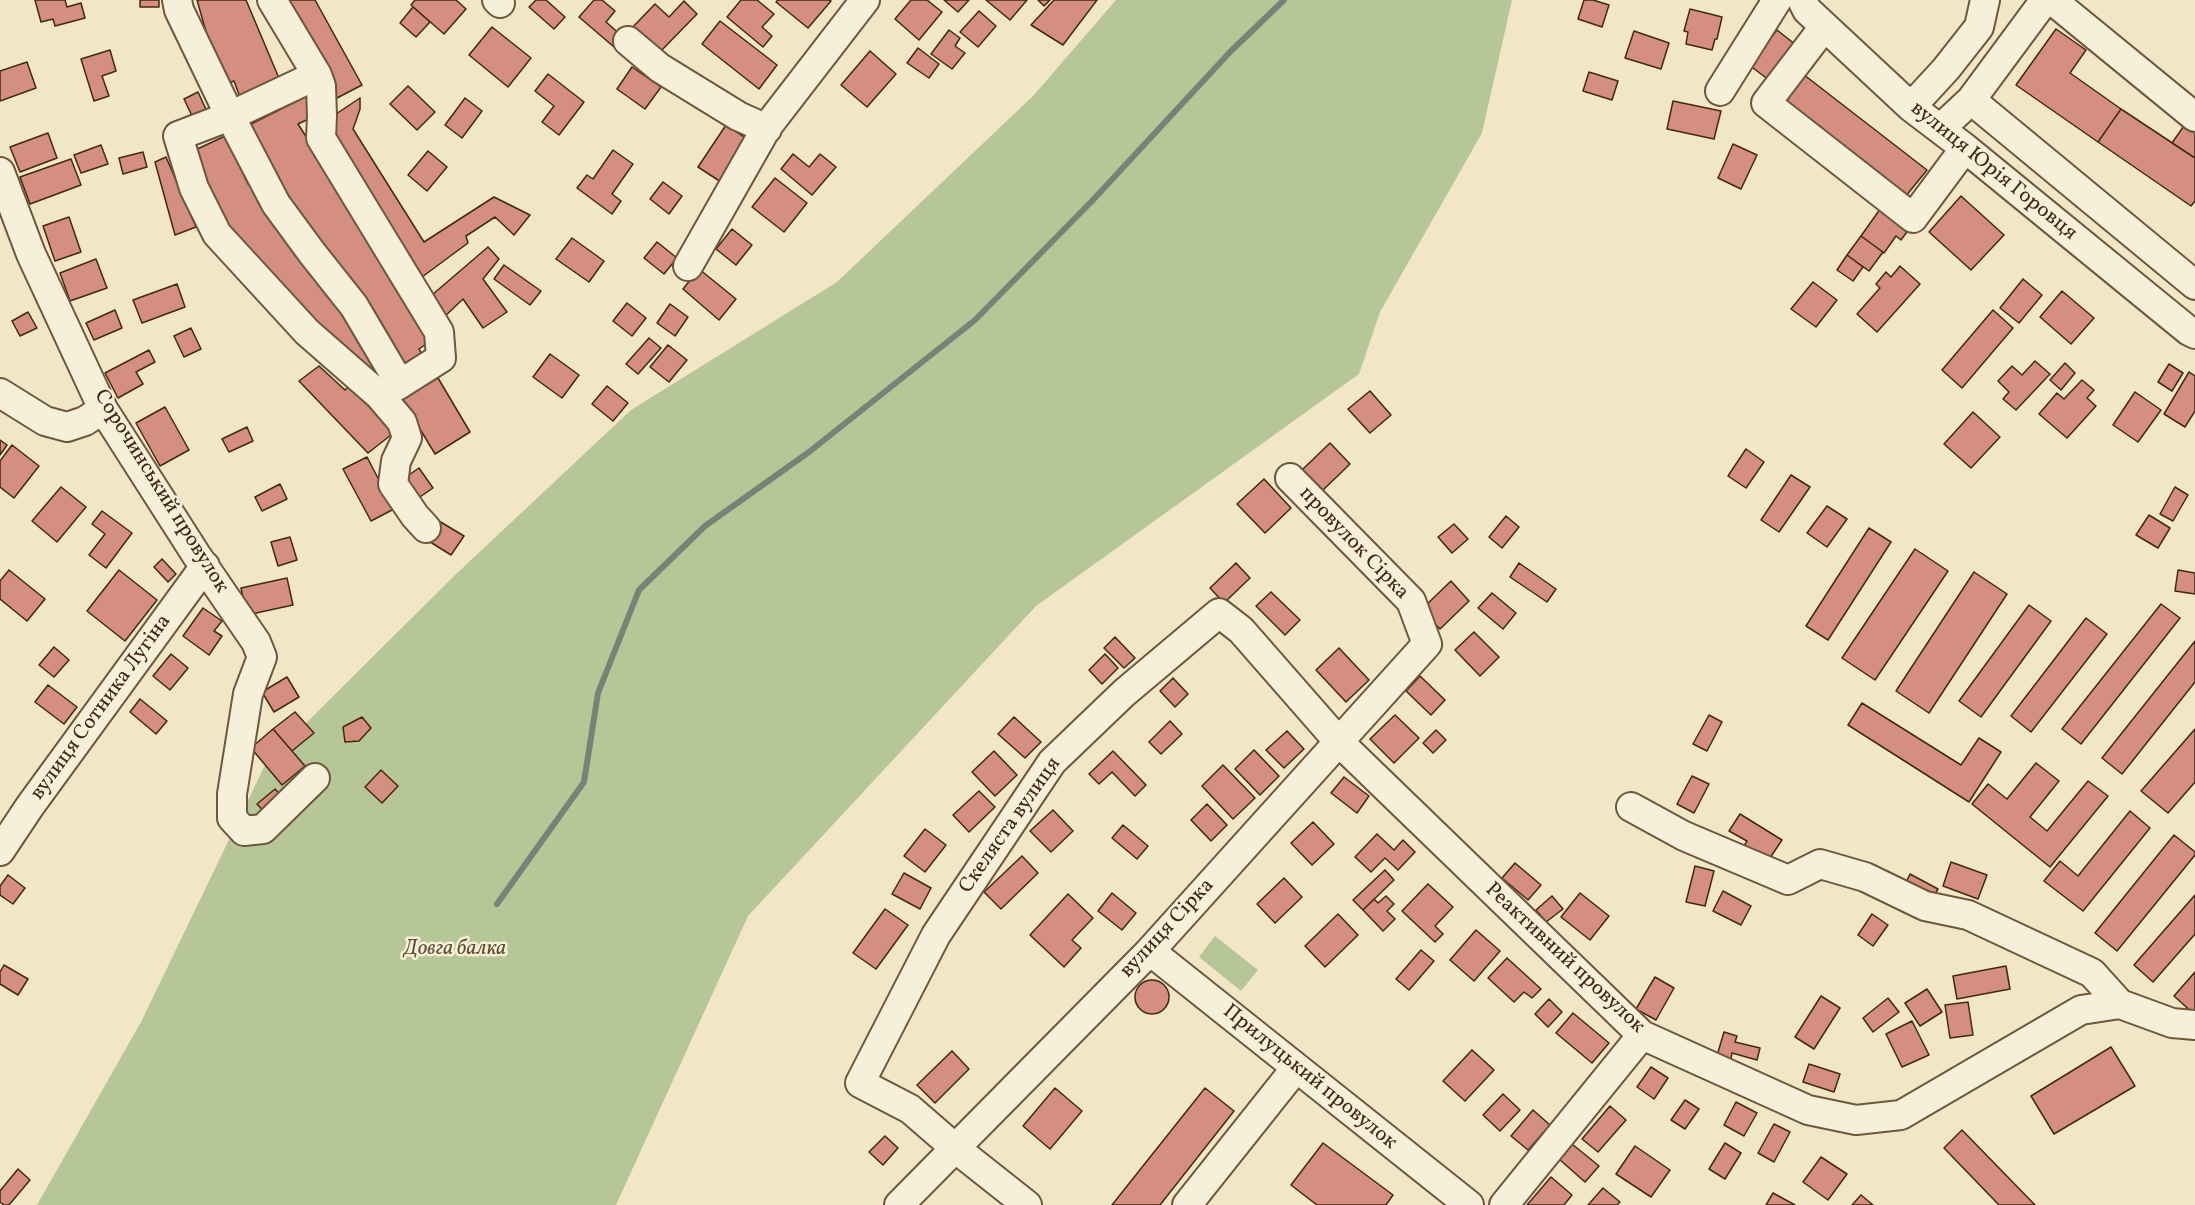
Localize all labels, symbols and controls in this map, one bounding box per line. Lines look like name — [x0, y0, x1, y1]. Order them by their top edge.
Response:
street label: вулиця Юрія Горовця — [1905, 97, 2081, 247]
street label: Сорочинський провулок — [87, 386, 233, 598]
street label: провулок Сірка — [1293, 482, 1413, 606]
street label: вулиця Сотника Лугіна — [26, 610, 178, 806]
street label: Скеляста вулиця — [955, 753, 1067, 899]
street label: вулиця Сірка — [1116, 874, 1220, 984]
street label: Реактивний провулок — [1479, 878, 1649, 1040]
park label: Довга балка — [404, 937, 506, 963]
street label: Прилуцький провулок — [1217, 1000, 1401, 1156]

